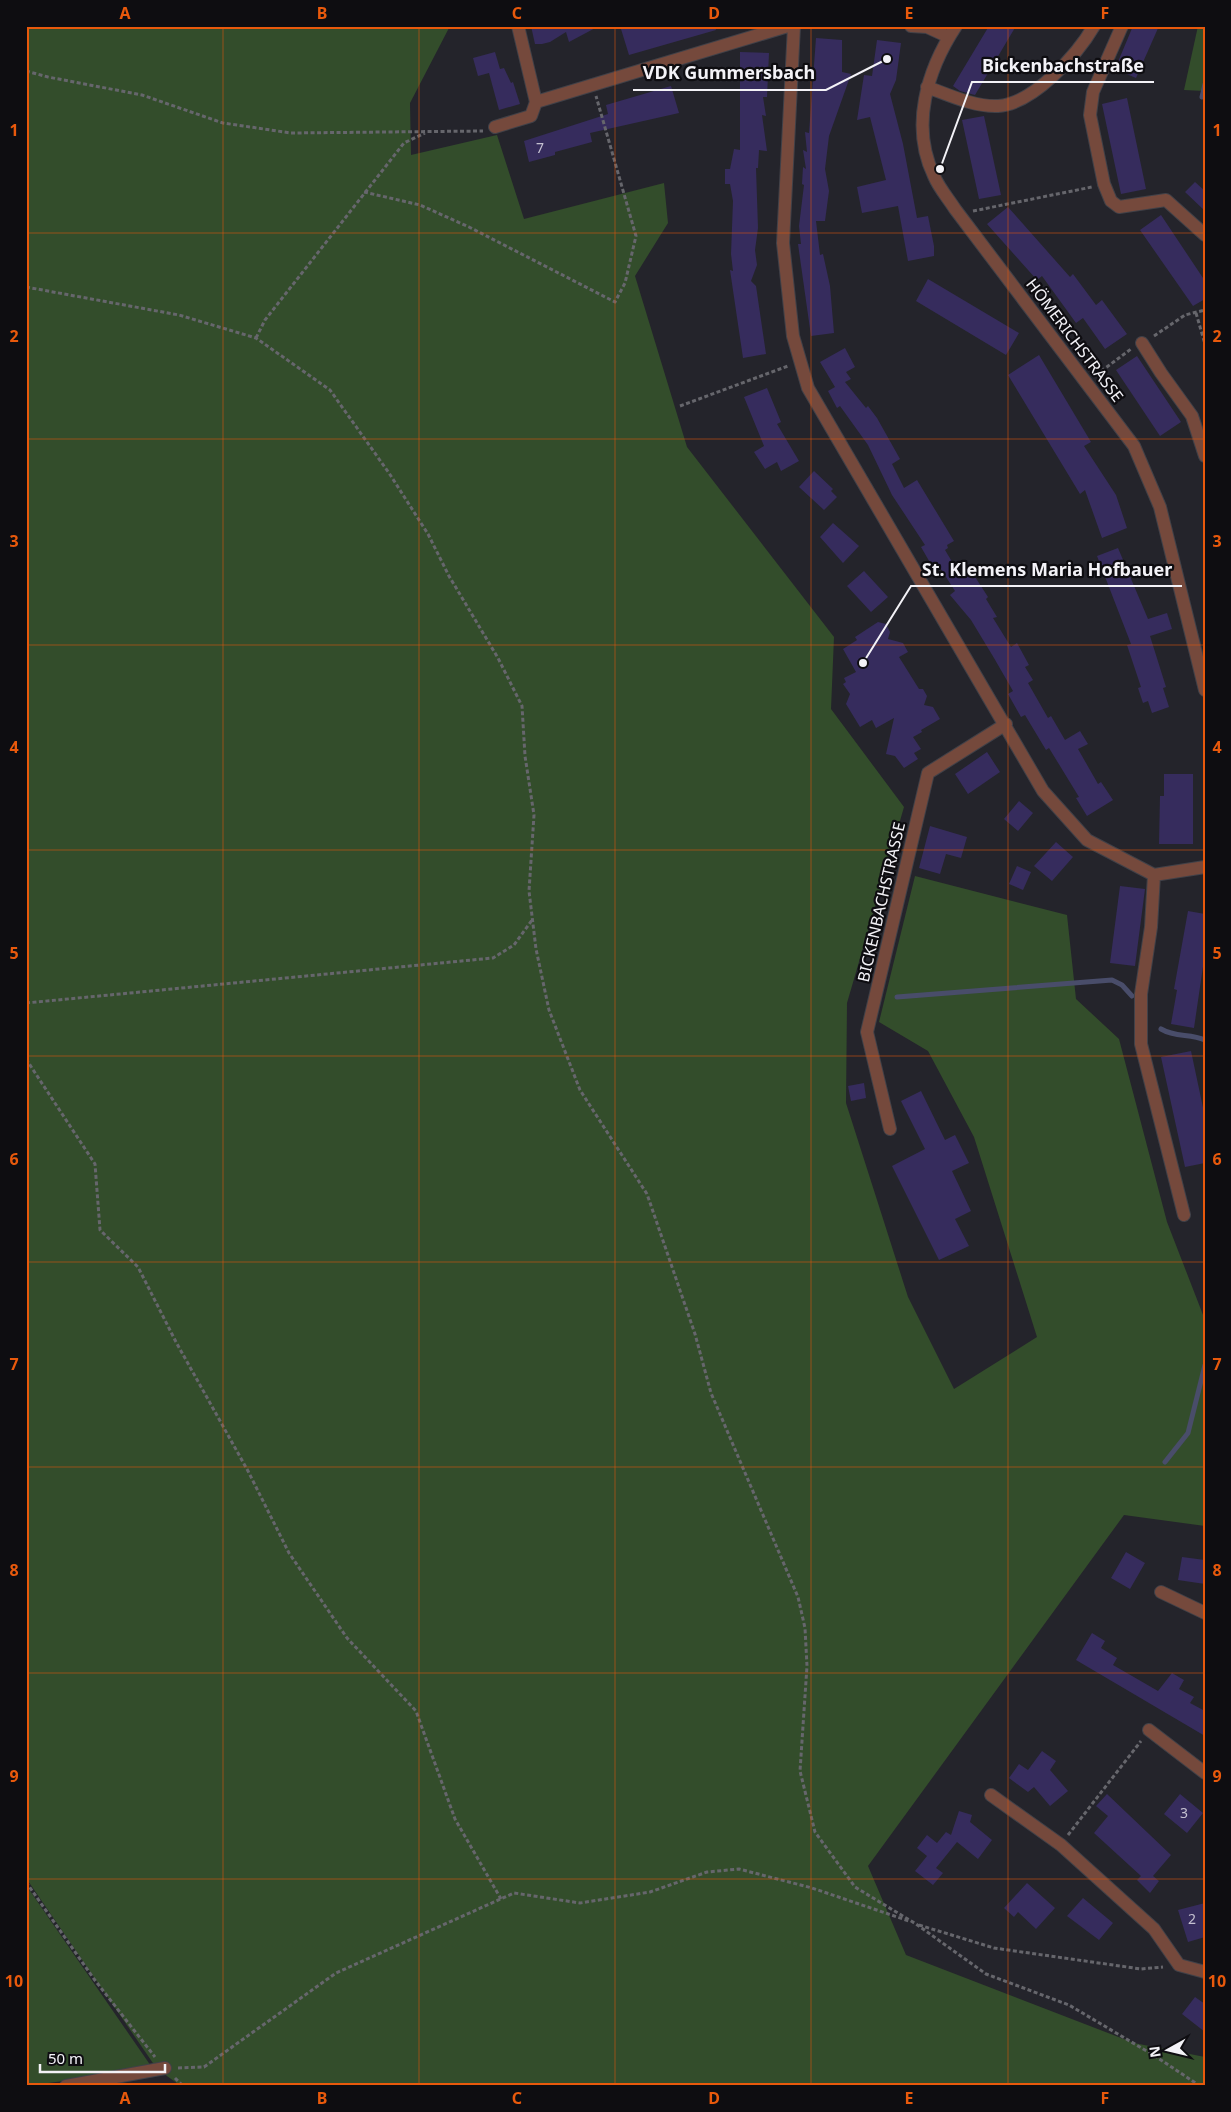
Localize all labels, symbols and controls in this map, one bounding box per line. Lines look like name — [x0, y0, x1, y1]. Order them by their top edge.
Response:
text: A — [119, 2, 131, 24]
text: B — [317, 2, 327, 24]
text: C — [512, 2, 522, 24]
text: D — [708, 2, 720, 24]
text: E — [905, 2, 914, 24]
text: F — [1101, 2, 1109, 24]
callout: Bickenbachstraße — [972, 49, 1154, 82]
text: Bickenbachstraße — [982, 53, 1144, 77]
callout: VDK Gummersbach — [633, 57, 826, 90]
text: VDK Gummersbach — [643, 60, 815, 84]
text: 1 — [9, 119, 19, 141]
text: 1 — [1212, 119, 1222, 141]
house number: 7 — [536, 138, 544, 157]
street label: HÖMERICHSTRASSE — [1021, 274, 1129, 406]
text: 2 — [9, 325, 19, 347]
text: 2 — [1212, 325, 1222, 347]
text: 3 — [9, 530, 19, 552]
text: 3 — [1212, 530, 1222, 552]
callout: St. Klemens Maria Hofbauer — [911, 553, 1182, 586]
text: St. Klemens Maria Hofbauer — [922, 557, 1172, 581]
text: 4 — [9, 736, 19, 758]
text: 4 — [1212, 736, 1222, 758]
street label: BICKENBACHSTRASSE — [852, 820, 910, 984]
text: 5 — [9, 942, 19, 964]
text: 5 — [1212, 942, 1222, 964]
text: 6 — [9, 1148, 19, 1170]
text: 6 — [1212, 1148, 1222, 1170]
text: 7 — [9, 1353, 19, 1375]
text: 7 — [1212, 1353, 1222, 1375]
text: 8 — [9, 1559, 19, 1581]
text: 8 — [1212, 1559, 1222, 1581]
text: 9 — [9, 1765, 19, 1787]
text: 9 — [1212, 1765, 1222, 1787]
house number: 3 — [1180, 1803, 1188, 1822]
house number: 2 — [1188, 1909, 1196, 1928]
text: 10 — [5, 1970, 23, 1992]
text: 10 — [1208, 1970, 1226, 1992]
north arrow — [1144, 2024, 1194, 2074]
scale bar — [40, 2042, 165, 2074]
text: N — [1144, 2045, 1165, 2059]
text: 50 m — [48, 2048, 83, 2068]
text: A — [119, 2087, 131, 2109]
text: B — [317, 2087, 327, 2109]
text: C — [512, 2087, 522, 2109]
text: D — [708, 2087, 720, 2109]
text: E — [905, 2087, 914, 2109]
text: F — [1101, 2087, 1109, 2109]

